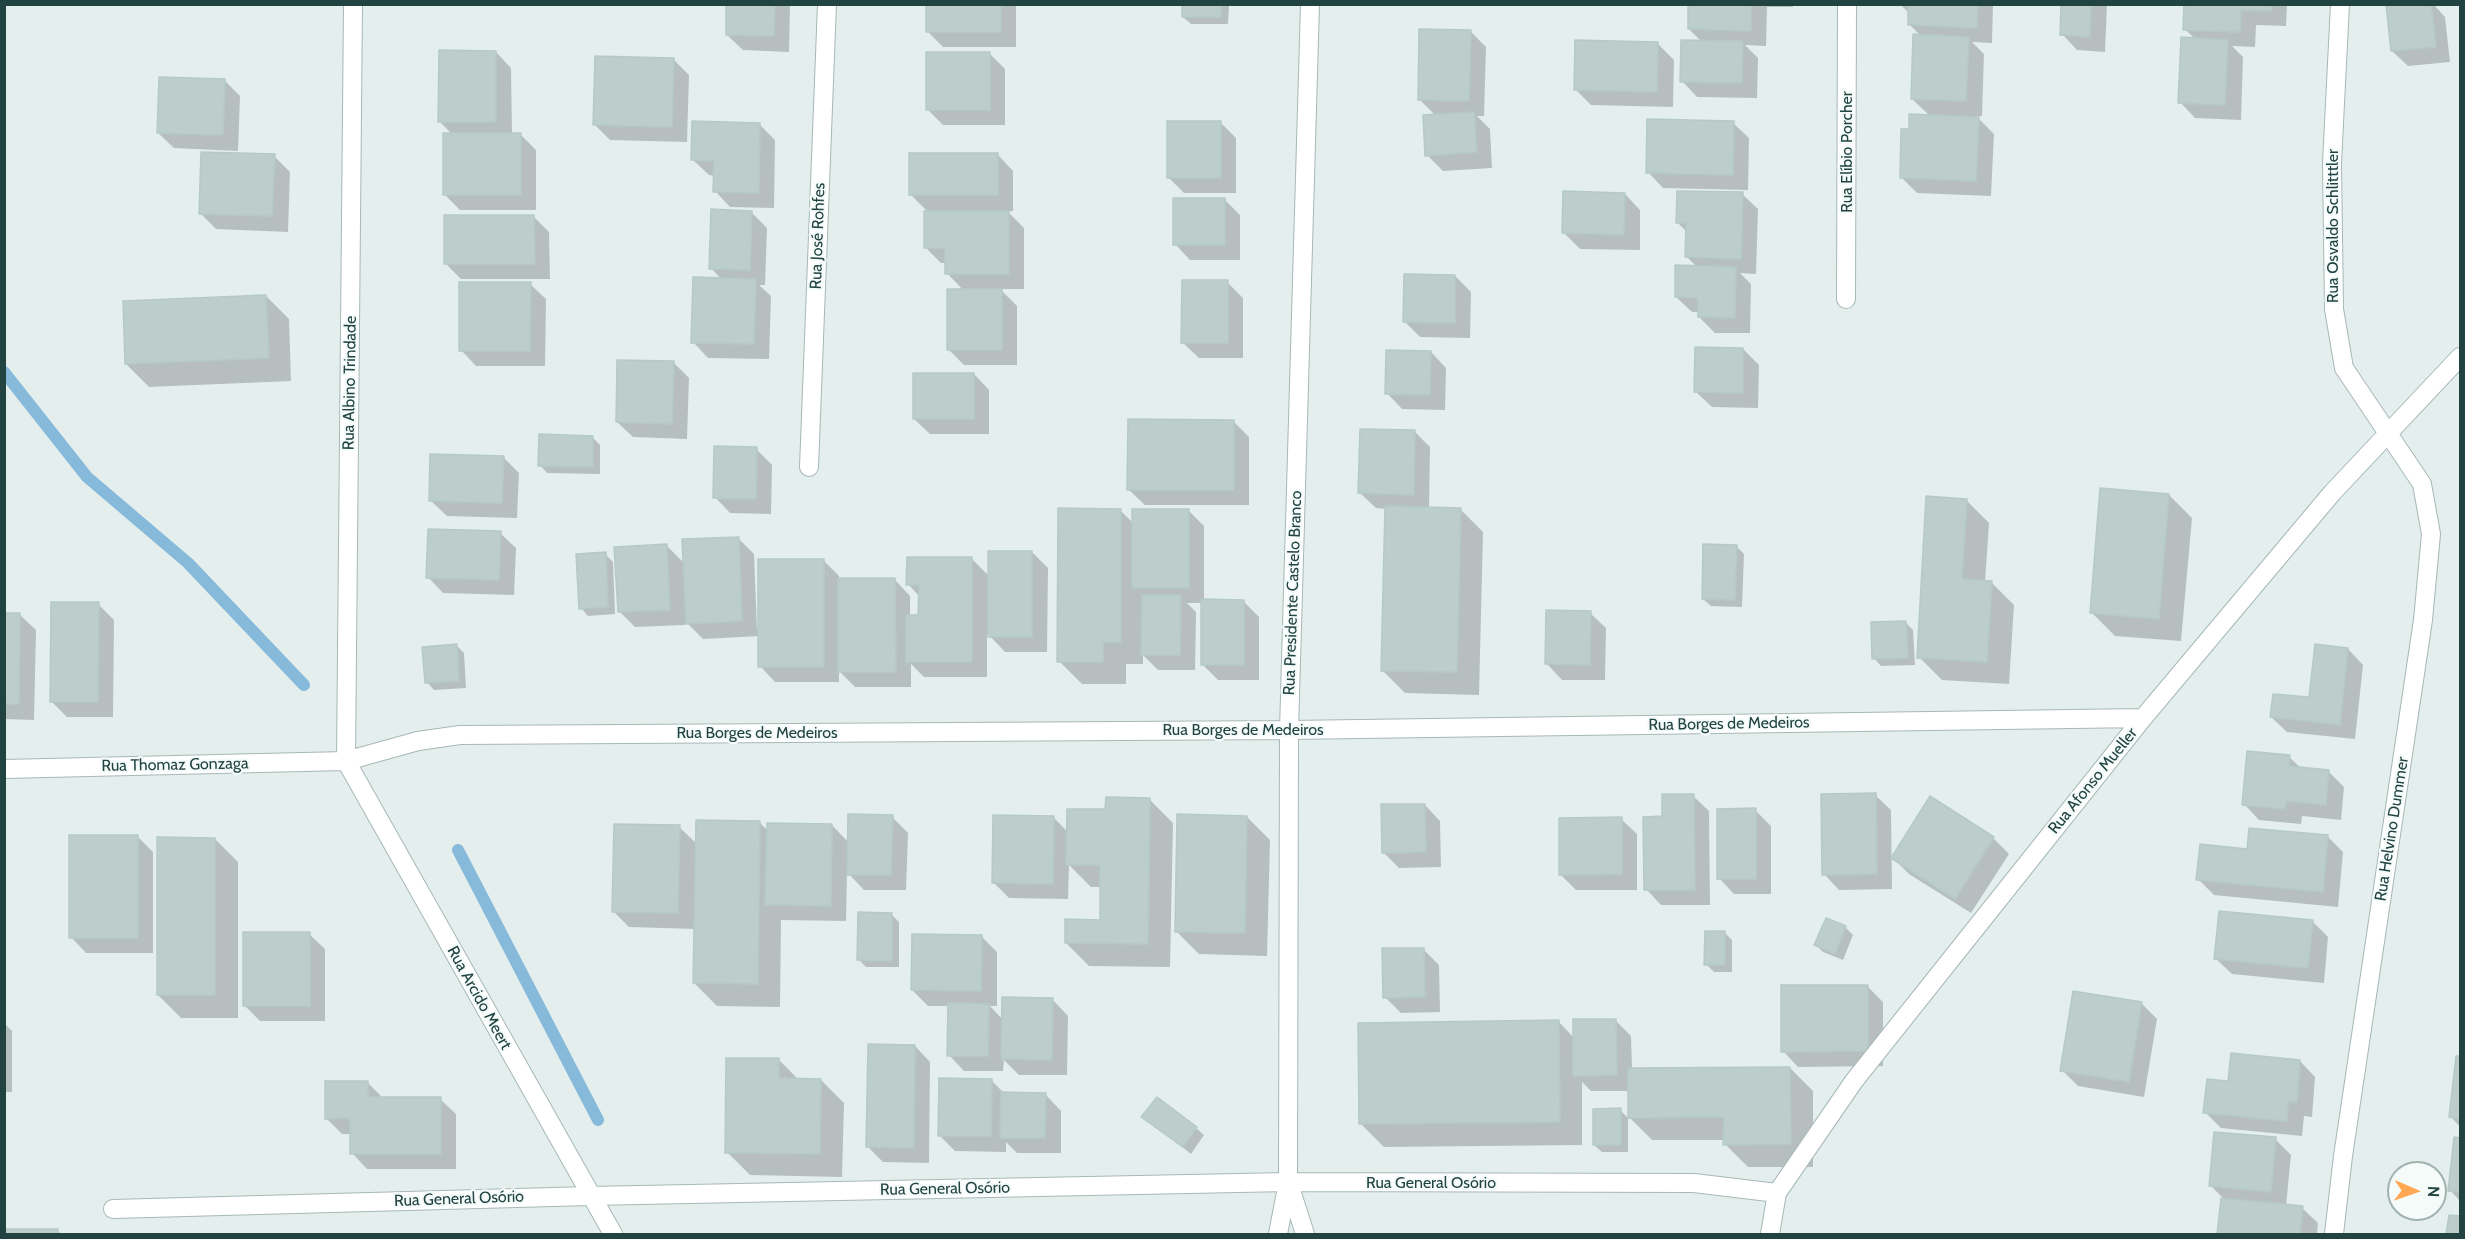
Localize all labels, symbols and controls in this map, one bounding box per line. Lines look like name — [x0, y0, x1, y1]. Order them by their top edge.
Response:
street label: Rua Elíbio Porcher — [1837, 91, 1857, 213]
street label: Rua Osvaldo Schlitttler — [2323, 149, 2343, 303]
street label: Rua José Rohfes — [807, 182, 829, 290]
street label: Rua Albino Trindade — [339, 316, 361, 450]
street label: Rua Presidente Castelo Branco — [1280, 490, 1306, 696]
street label: Rua Borges de Medeiros — [1648, 713, 1810, 735]
street label: Rua Borges de Medeiros — [1162, 720, 1324, 740]
street label: Rua Borges de Medeiros — [676, 723, 838, 743]
street label: Rua Afonso Mueller — [2044, 724, 2142, 838]
street label: Rua Thomaz Gonzaga — [101, 754, 249, 776]
street label: Rua Helvino Dummer — [2371, 755, 2413, 903]
street label: Rua Arcido Meert — [443, 943, 515, 1053]
north arrow — [2387, 1161, 2447, 1221]
street label: Rua General Osório — [1366, 1173, 1496, 1193]
street label: Rua General Osório — [880, 1178, 1010, 1200]
text: N — [2424, 1186, 2443, 1198]
street label: Rua General Osório — [394, 1187, 524, 1211]

